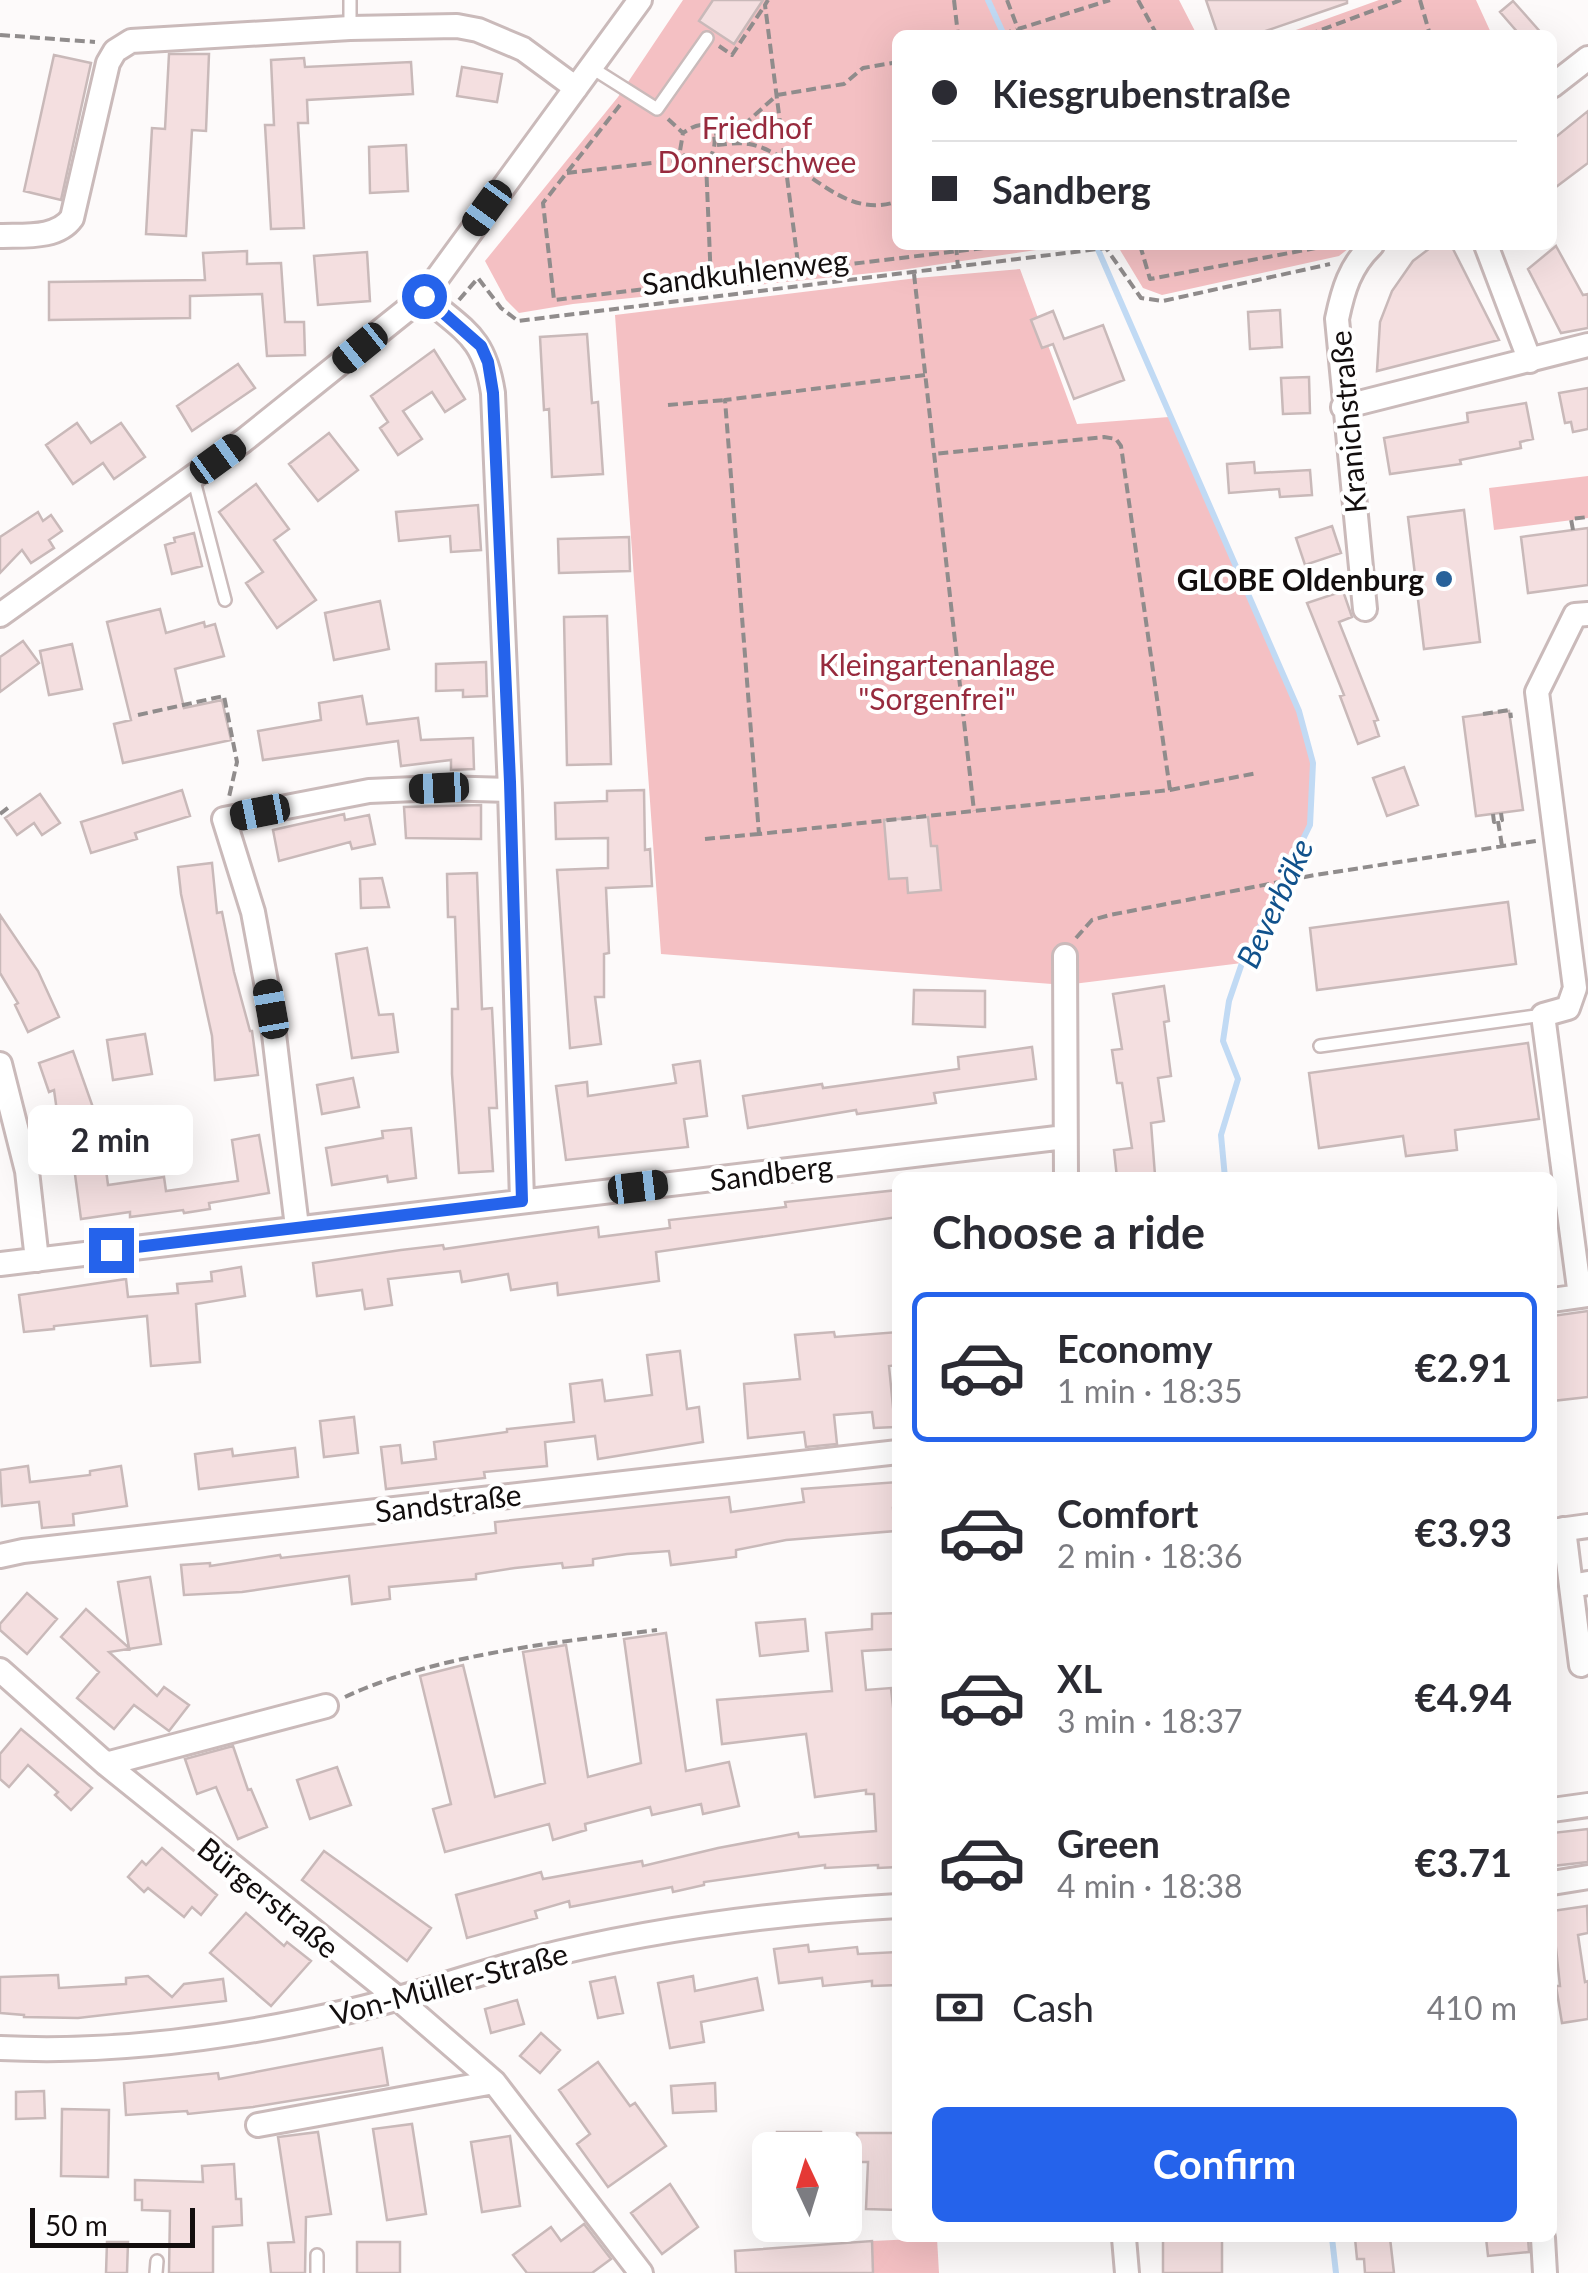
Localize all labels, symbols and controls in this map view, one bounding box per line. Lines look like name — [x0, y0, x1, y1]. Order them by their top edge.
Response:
text: Kiesgrubenstraße — [992, 70, 1291, 116]
park label: Friedhof Donnerschwee — [658, 109, 856, 179]
text: Sandberg — [992, 166, 1151, 212]
car — [457, 175, 517, 241]
street label: Sandkuhlenweg — [640, 240, 850, 302]
route start — [402, 274, 447, 319]
car — [327, 317, 393, 379]
street label: Kranichstraße — [1321, 329, 1373, 515]
car — [185, 429, 251, 489]
place label: GLOBE Oldenburg — [1177, 561, 1424, 597]
marker: GLOBE Oldenburg — [1433, 568, 1455, 590]
park label: Kleingartenanlage "Sorgenfrei" — [819, 646, 1055, 716]
car — [408, 771, 470, 805]
car — [228, 792, 292, 832]
water label: Beverbäke — [1227, 832, 1321, 974]
car — [251, 977, 291, 1041]
callout: 2 min — [28, 1105, 194, 1175]
text: 2 min — [71, 1120, 150, 1159]
street label: Sandberg — [708, 1147, 834, 1197]
car — [606, 1168, 670, 1206]
text: Choose a ride — [932, 1205, 1205, 1259]
route end — [89, 1228, 134, 1273]
icon: car — [937, 1322, 1027, 1412]
text: Economy — [1057, 1325, 1212, 1371]
text: €2.91 — [1415, 1344, 1512, 1390]
text: 1 min · 18:35 — [1057, 1371, 1243, 1410]
street label: Sandstraße — [373, 1475, 523, 1529]
icon: car — [937, 1487, 1027, 1577]
text: Comfort — [1057, 1490, 1198, 1536]
text: €3.93 — [1415, 1509, 1512, 1555]
text: 2 min · 18:36 — [1057, 1536, 1243, 1575]
icon: car — [937, 1652, 1027, 1742]
text: XL — [1057, 1655, 1102, 1701]
text: €4.94 — [1415, 1674, 1512, 1720]
text: 3 min · 18:37 — [1057, 1701, 1243, 1740]
icon: car — [937, 1817, 1027, 1907]
text: Green — [1057, 1820, 1160, 1866]
street label: Bürgerstraße — [191, 1829, 347, 1965]
text: €3.71 — [1415, 1839, 1512, 1885]
text: 4 min · 18:38 — [1057, 1866, 1243, 1905]
street label: Von-Müller-Straße — [327, 1934, 571, 2032]
icon: cash — [932, 1980, 987, 2035]
text: Cash — [1012, 1984, 1094, 2030]
text: 410 m — [1427, 1988, 1517, 2027]
button: Confirm — [932, 2107, 1517, 2222]
north arrow — [752, 2132, 862, 2242]
map controls — [752, 2132, 862, 2242]
scale bar — [30, 2203, 195, 2248]
text: 50 m — [45, 2208, 108, 2242]

